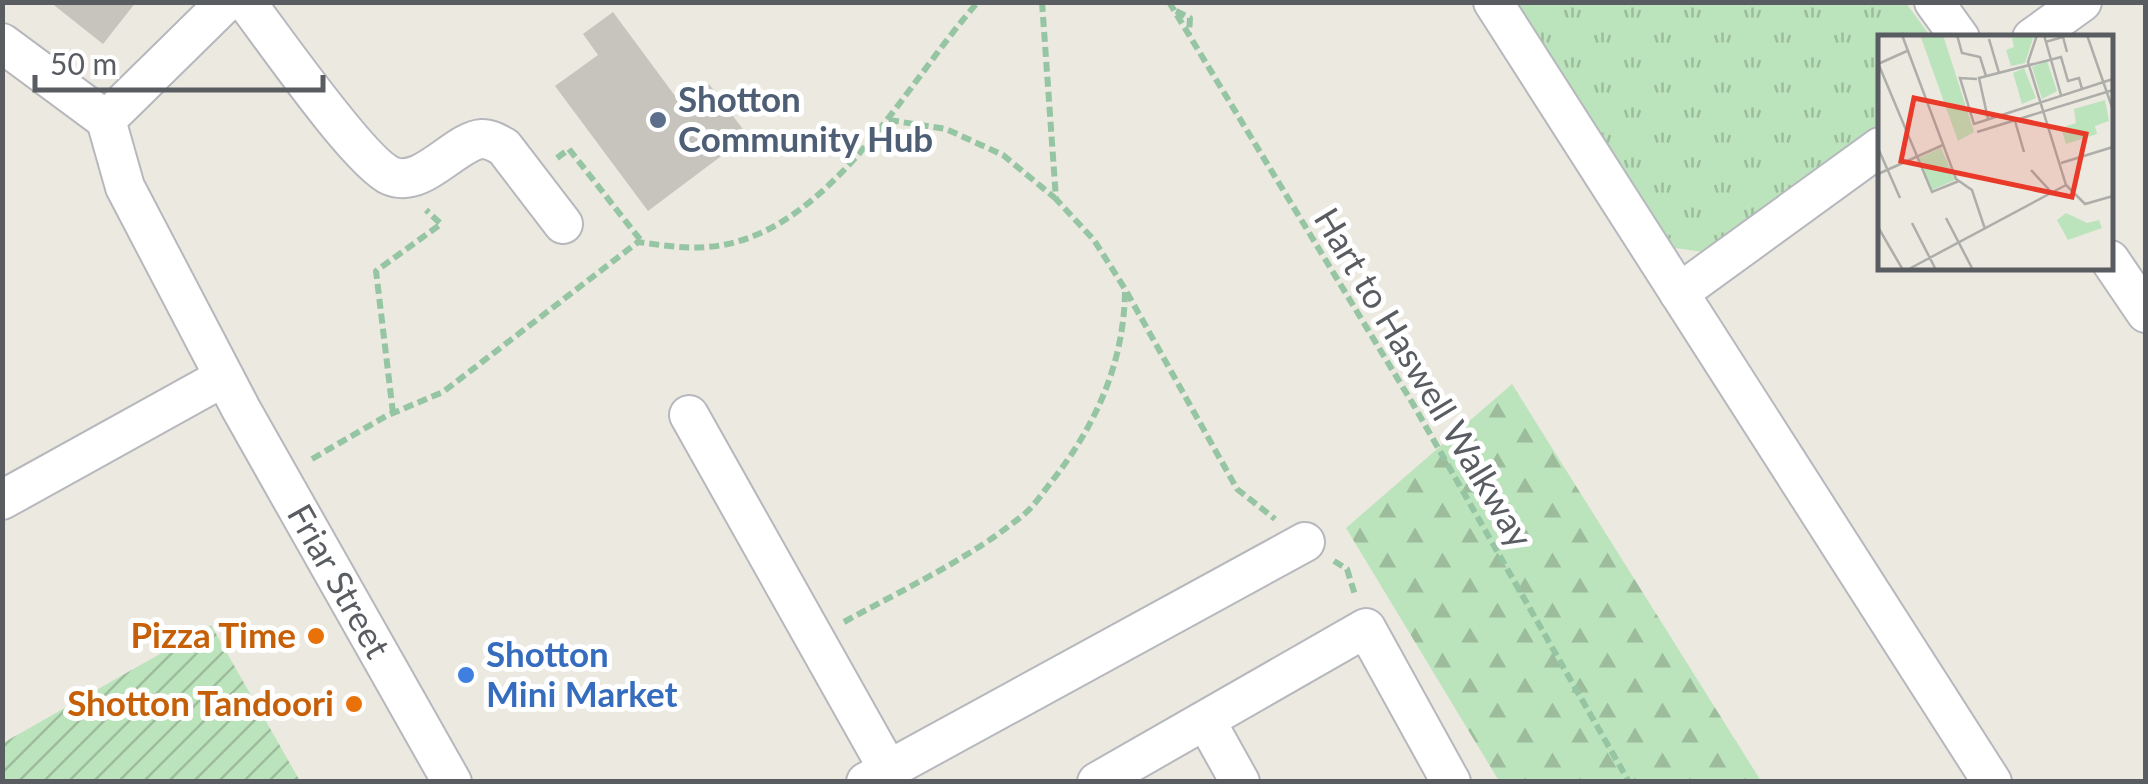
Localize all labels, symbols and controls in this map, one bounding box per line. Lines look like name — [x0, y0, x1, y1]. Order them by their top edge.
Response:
scale bar — [35, 30, 322, 92]
inset map — [1878, 35, 2113, 270]
text: 50 m — [50, 45, 117, 81]
place label: Shotton Community Hub — [678, 77, 933, 159]
marker: Shotton Community Hub — [647, 109, 669, 131]
street label: Hart to Haswell Walkway — [1307, 200, 1543, 554]
street label: Friar Street — [280, 496, 401, 665]
place label: Pizza Time — [130, 613, 296, 655]
marker: Pizza Time — [305, 625, 327, 647]
place label: Shotton Mini Market — [486, 632, 678, 714]
marker: Shotton Mini Market — [455, 664, 477, 686]
place label: Shotton Tandoori — [67, 681, 334, 723]
marker: Shotton Tandoori — [343, 693, 365, 715]

